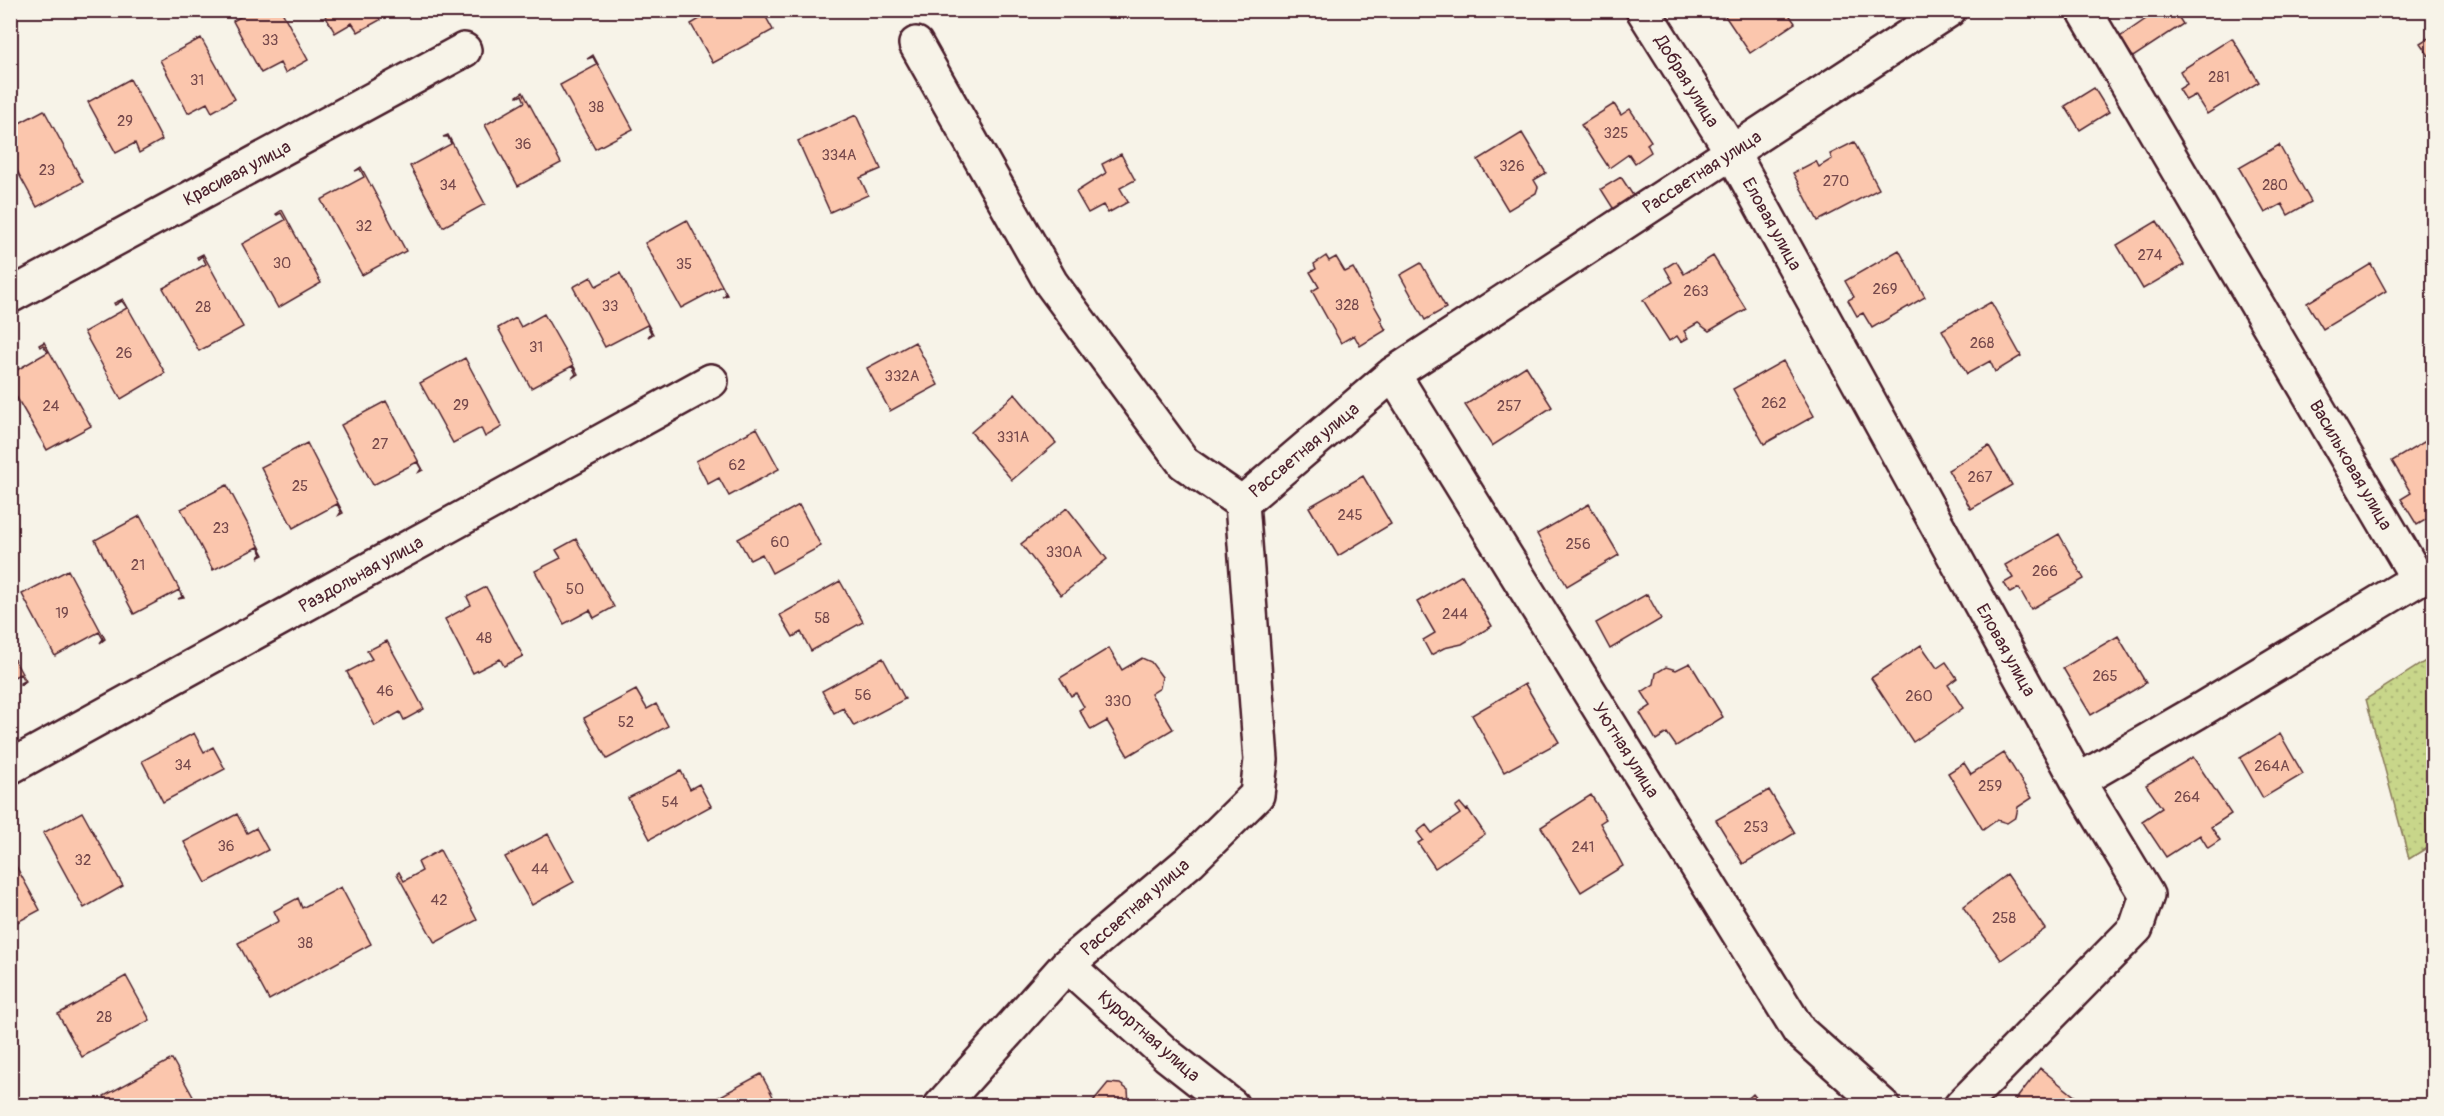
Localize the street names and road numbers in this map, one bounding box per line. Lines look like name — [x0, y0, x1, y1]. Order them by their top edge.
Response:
street label: Добрая улица — [1649, 30, 1724, 132]
street label: Рассветная улица — [1639, 125, 1766, 219]
street label: Красивая улица — [179, 135, 295, 211]
street label: Еловая улица — [1737, 174, 1807, 275]
street label: Васильковая улица — [2304, 396, 2397, 535]
street label: Рассветная улица — [1244, 398, 1364, 503]
street label: Раздольная улица — [295, 531, 427, 618]
street label: Еловая улица — [1971, 600, 2041, 701]
street label: Уютная улица — [1587, 698, 1664, 802]
street label: Рассветная улица — [1076, 854, 1195, 961]
street label: Курортная улица — [1093, 986, 1205, 1087]

